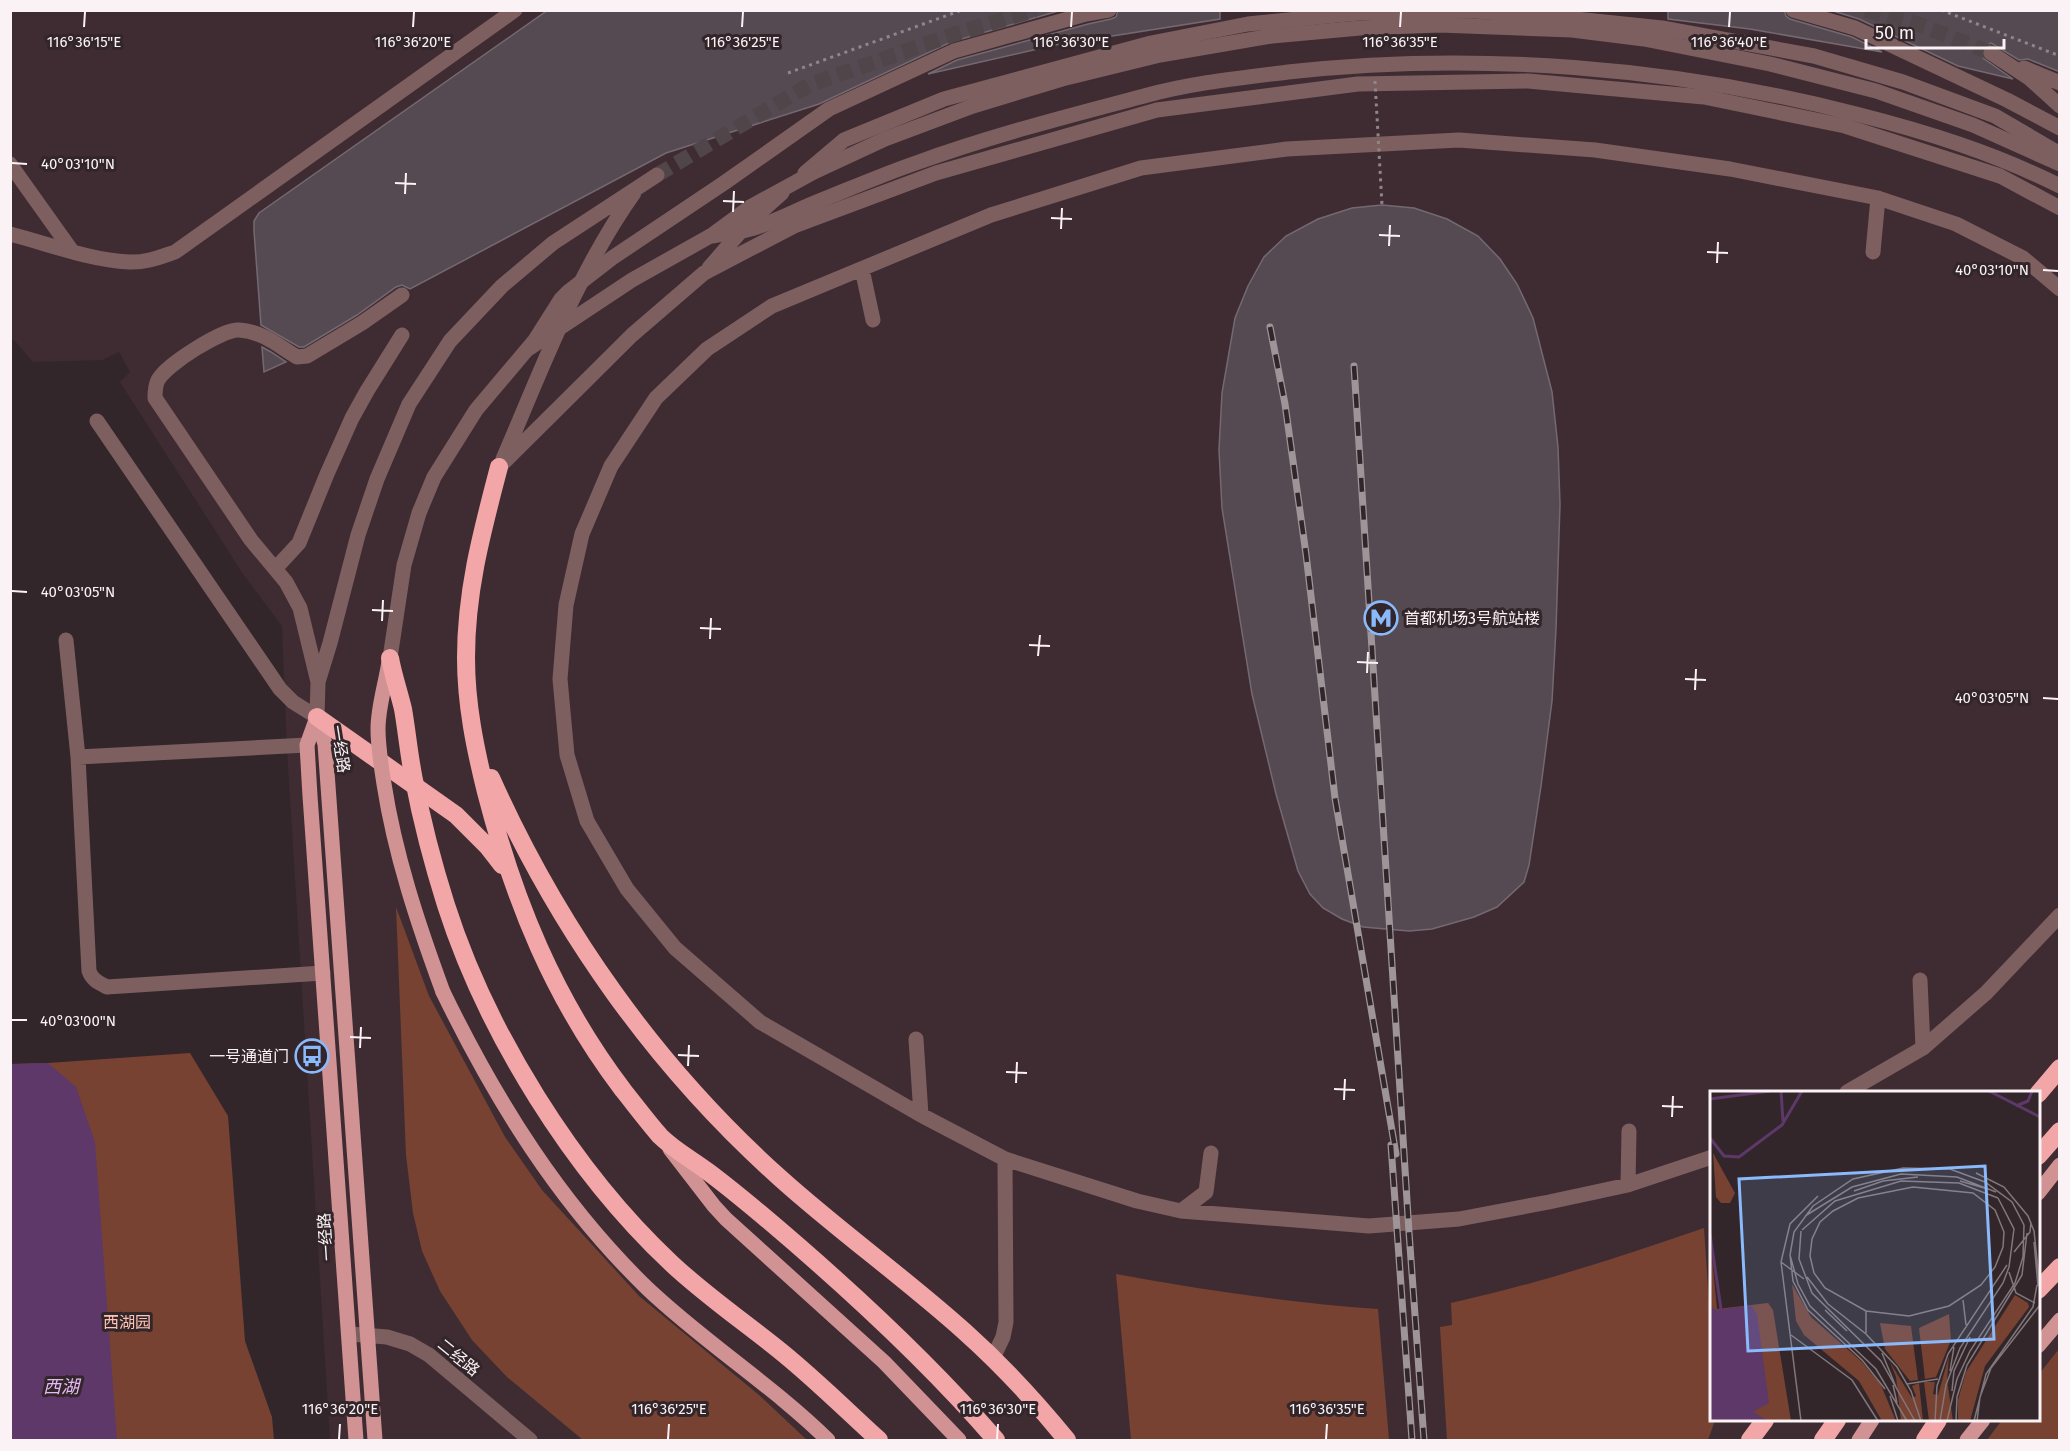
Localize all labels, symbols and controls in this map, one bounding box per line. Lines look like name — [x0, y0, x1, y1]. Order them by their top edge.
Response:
scale bar — [1866, 12, 2004, 50]
text: 50 m — [1875, 22, 1914, 44]
text: 116°36'15"E — [47, 33, 121, 51]
text: 116°36'20"E — [375, 33, 451, 51]
text: 116°36'25"E — [704, 33, 780, 51]
text: 116°36'30"E — [1033, 33, 1109, 51]
text: 116°36'35"E — [1362, 33, 1438, 51]
text: 116°36'40"E — [1691, 33, 1767, 51]
text: 40°03'10"N — [41, 155, 115, 173]
text: 40°03'10"N — [1955, 261, 2029, 279]
text: 40°03'05"N — [41, 583, 115, 601]
metro station icon: 首都机场3号航站楼 — [1363, 600, 1399, 636]
place label: 首都机场3号航站楼 — [1404, 609, 1540, 628]
text: 40°03'05"N — [1955, 689, 2029, 707]
street label: 一经路 — [327, 724, 354, 774]
text: 40°03'00"N — [40, 1012, 116, 1030]
bus stop icon: 一号通道门 — [294, 1038, 330, 1074]
place label: 一号通道门 — [209, 1047, 289, 1066]
inset map — [1710, 1091, 2040, 1421]
street label: 一经路 — [314, 1212, 337, 1262]
park label: 西湖园 — [103, 1313, 151, 1332]
street label: 二经路 — [434, 1335, 483, 1380]
water label: 西湖 — [43, 1376, 82, 1398]
text: 116°36'20"E — [302, 1400, 378, 1418]
text: 116°36'25"E — [631, 1400, 707, 1418]
text: 116°36'30"E — [960, 1400, 1036, 1418]
text: 116°36'35"E — [1289, 1400, 1365, 1418]

